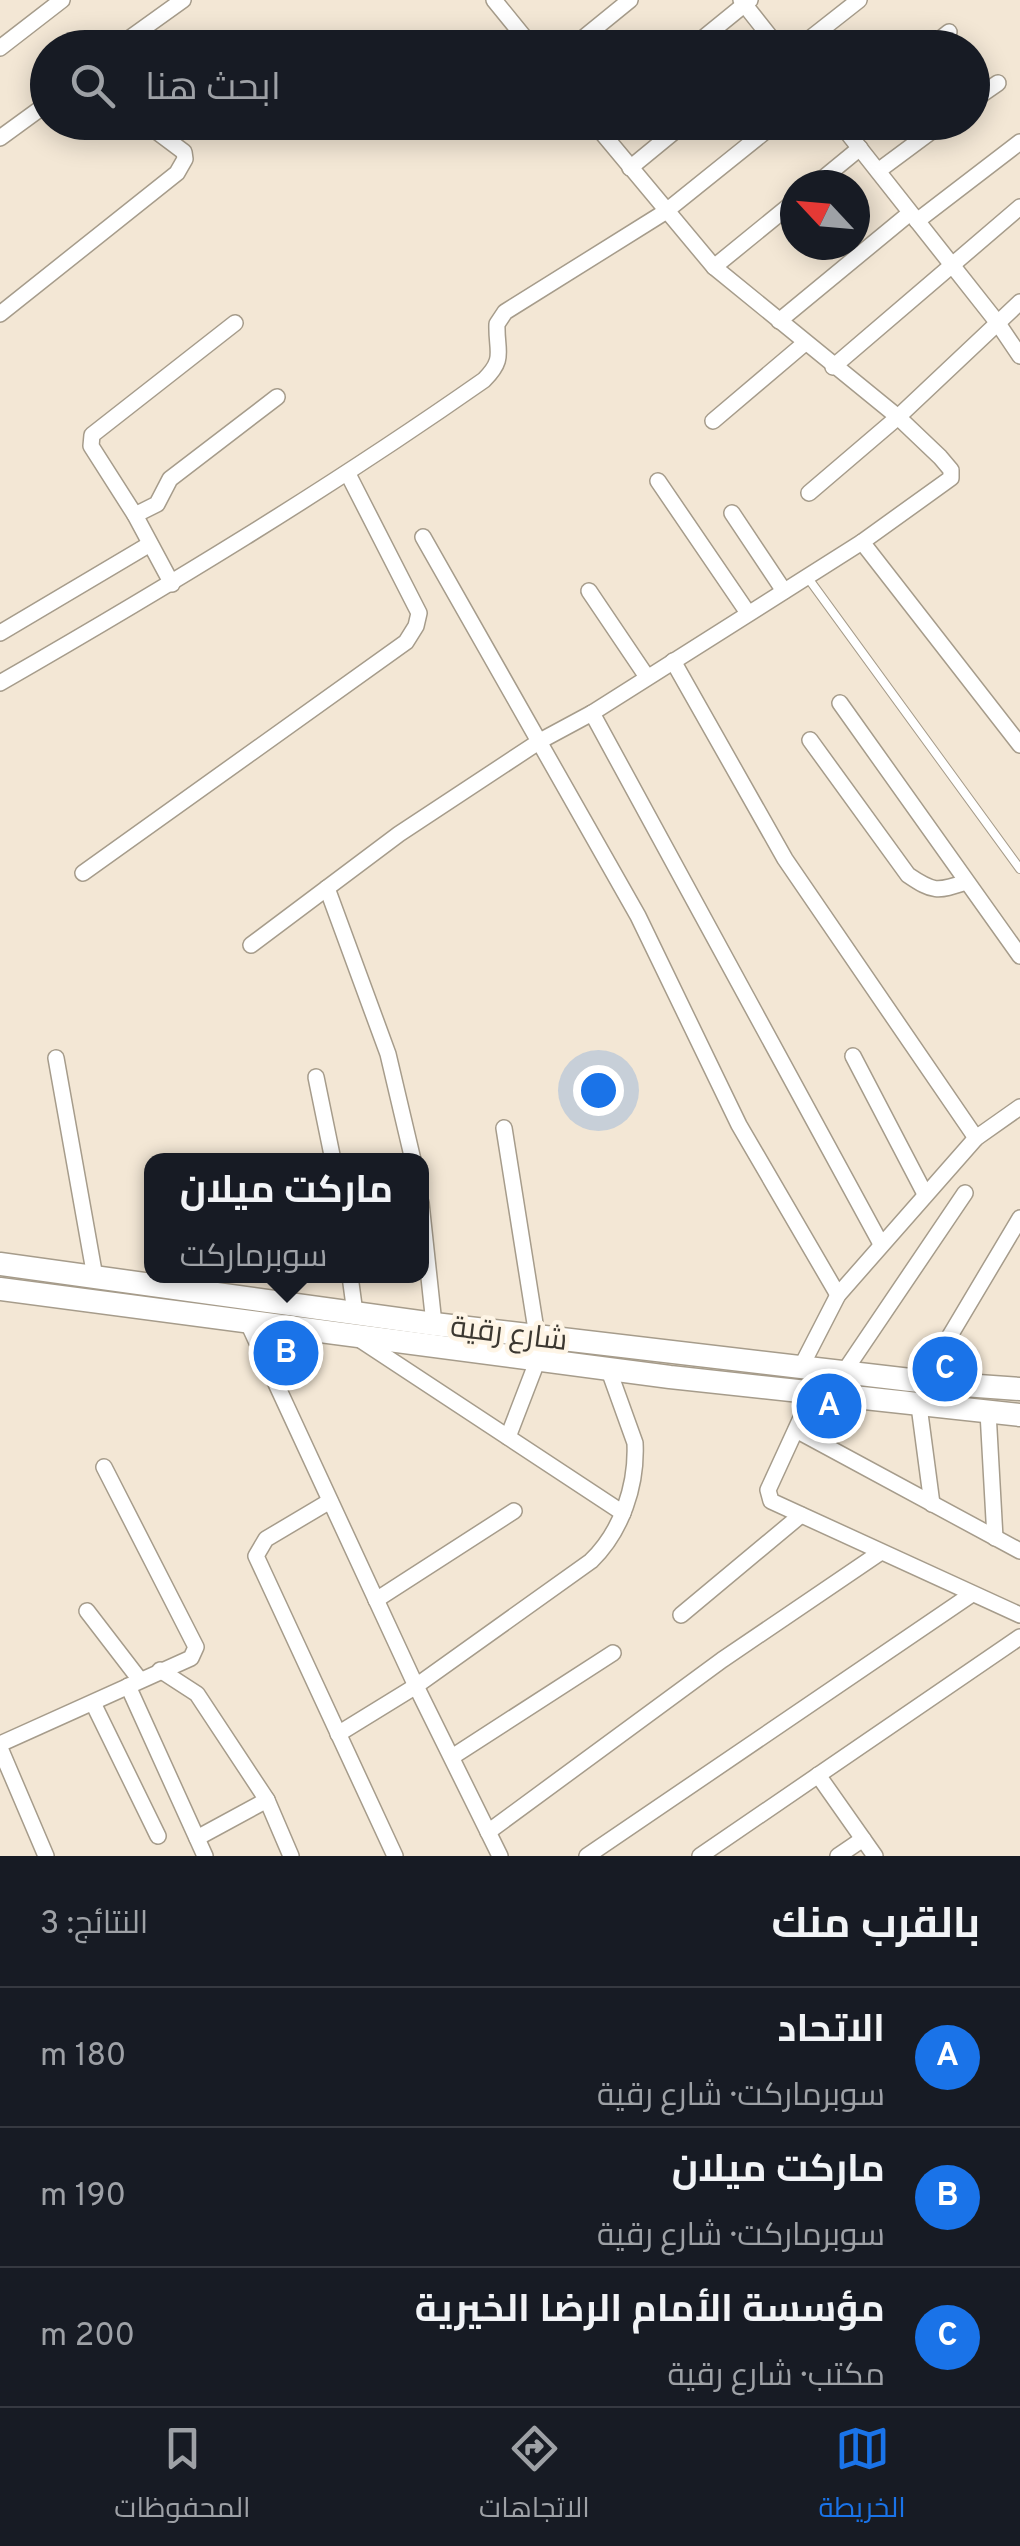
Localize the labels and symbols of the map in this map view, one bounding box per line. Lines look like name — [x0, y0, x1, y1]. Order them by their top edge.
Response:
north arrow — [780, 170, 870, 260]
your location — [573, 1065, 624, 1116]
street label: شارع رقية — [448, 1310, 569, 1361]
pin: B — [254, 1316, 318, 1390]
pin: C — [912, 1332, 978, 1406]
pin: A — [796, 1368, 862, 1444]

